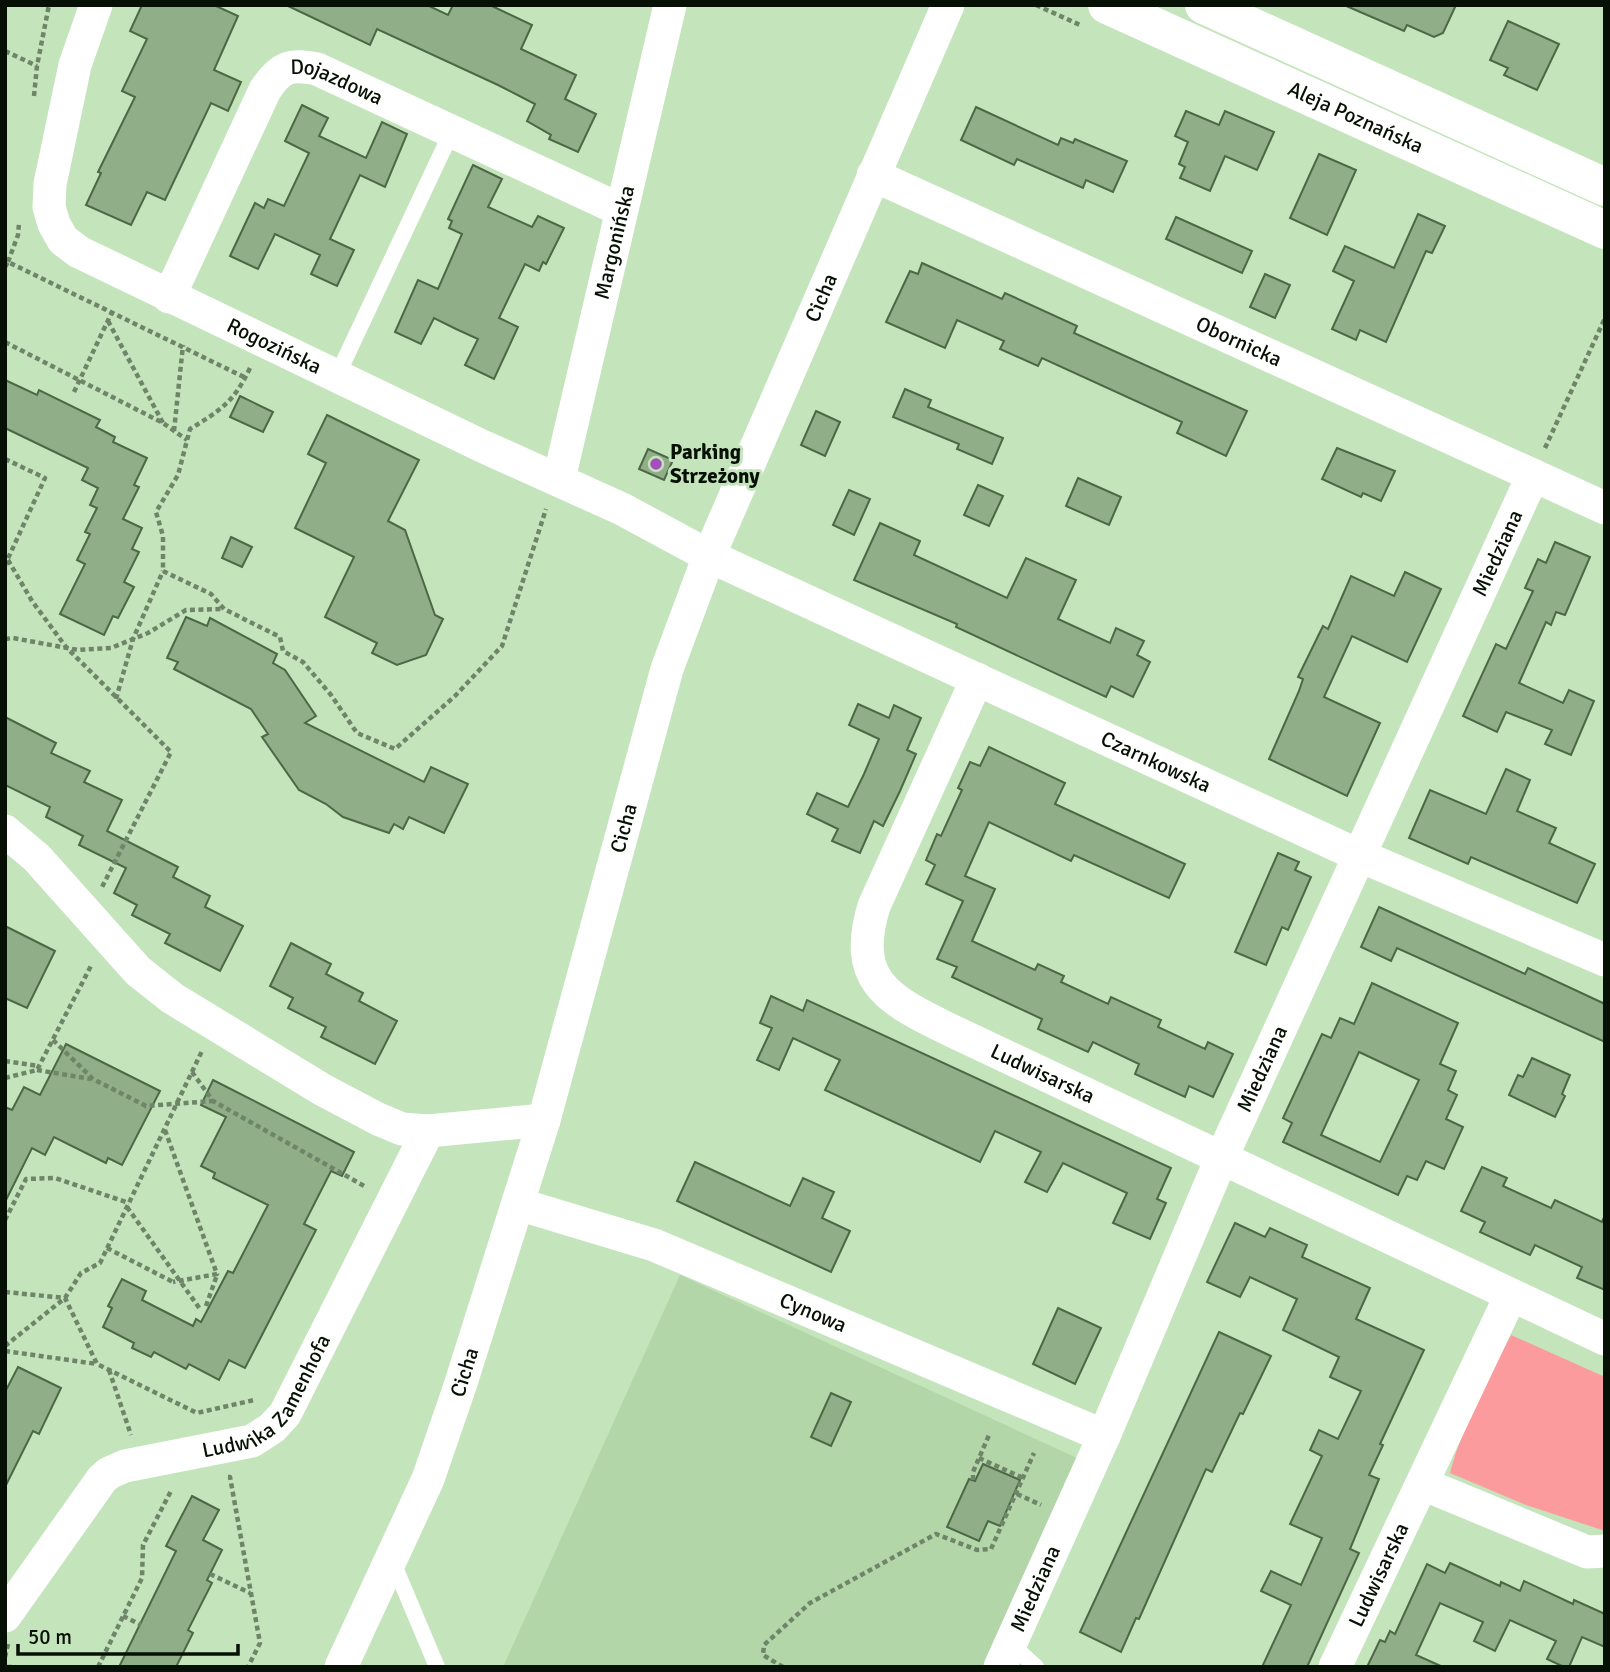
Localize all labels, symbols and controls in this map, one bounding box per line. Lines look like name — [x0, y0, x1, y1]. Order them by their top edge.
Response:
street label: Dojazdowa — [290, 54, 387, 111]
street label: Aleja Poznańska — [1284, 76, 1427, 159]
street label: Margonińska — [588, 183, 640, 302]
street label: Cicha — [799, 269, 843, 326]
street label: Obornicka — [1192, 311, 1286, 372]
street label: Rogozińska — [223, 312, 326, 380]
place label: Parking Strzeżony — [670, 439, 760, 489]
marker: Parking Strzeżony — [648, 456, 664, 472]
street label: Miedziana — [1466, 506, 1528, 600]
street label: Czarnkowska — [1097, 725, 1215, 798]
street label: Cicha — [604, 800, 643, 856]
street label: Miedziana — [1231, 1022, 1293, 1116]
street label: Ludwisarska — [986, 1038, 1099, 1109]
street label: Cynowa — [776, 1287, 851, 1338]
street label: Ludwika Zamenhofa — [200, 1330, 336, 1463]
street label: Cicha — [444, 1344, 484, 1400]
street label: Ludwisarska — [1343, 1519, 1414, 1631]
street label: Miedziana — [1005, 1541, 1066, 1636]
scale bar — [18, 1612, 238, 1656]
text: 50 m — [28, 1624, 72, 1650]

